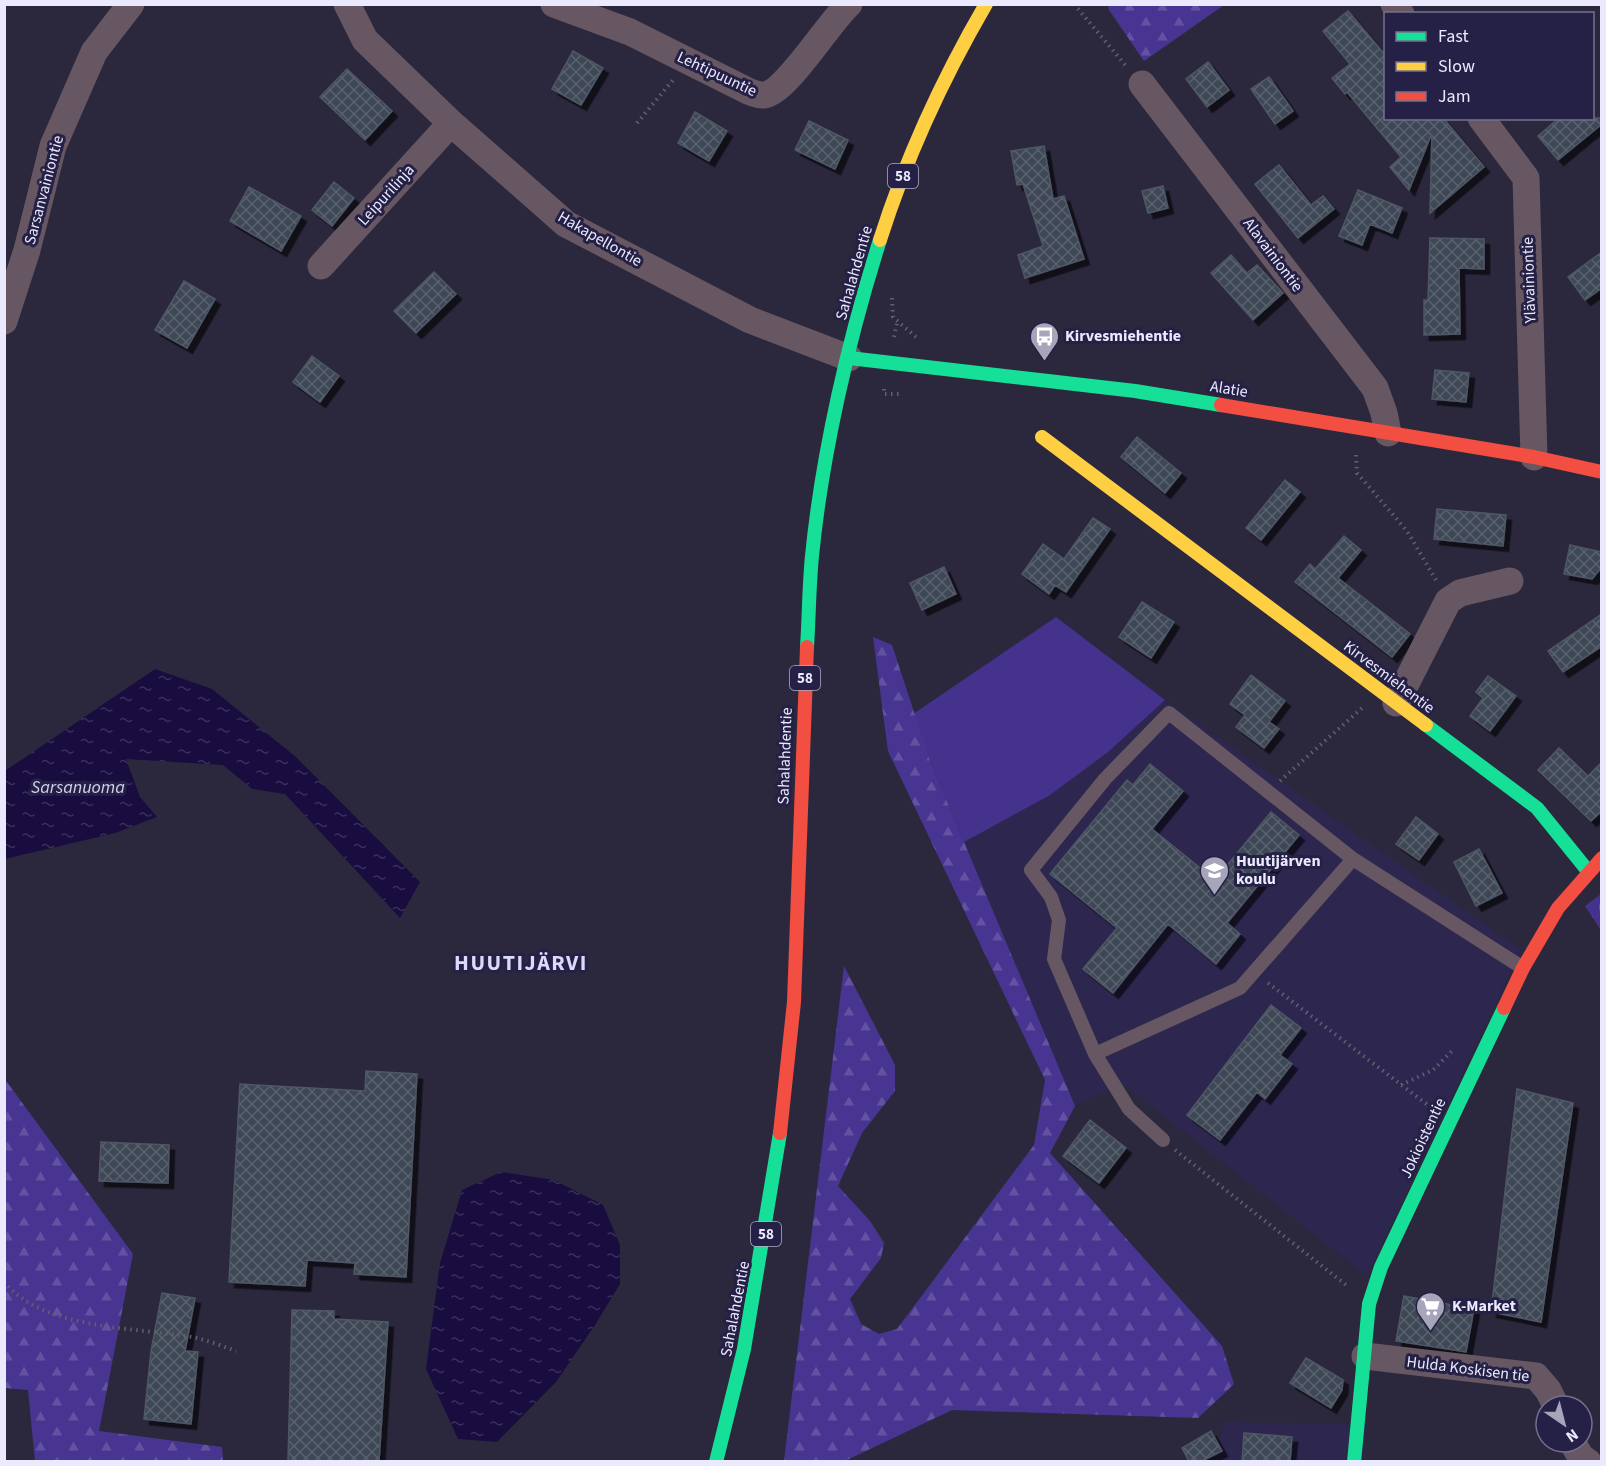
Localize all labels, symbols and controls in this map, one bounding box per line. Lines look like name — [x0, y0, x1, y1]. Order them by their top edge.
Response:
legend — [1384, 12, 1594, 120]
text: Fast — [1438, 24, 1469, 49]
street label: Lehtipuuntie — [673, 46, 761, 102]
text: Slow — [1438, 54, 1475, 79]
text: Jam — [1438, 84, 1471, 109]
street label: Sarsanvainiontie — [19, 133, 69, 247]
street label: Leipurilinja — [353, 160, 419, 230]
road number: 58 — [888, 164, 918, 188]
street label: Hakapellontie — [554, 206, 646, 272]
street label: Alavainiontie — [1238, 213, 1308, 297]
street label: Sahalahdentie — [830, 223, 878, 323]
street label: Ylävainiontie — [1516, 236, 1542, 325]
bus stop icon: Kirvesmiehentie — [1028, 320, 1060, 362]
place label: Kirvesmiehentie — [1065, 325, 1181, 347]
street label: Alatie — [1209, 375, 1249, 403]
street label: Kirvesmiehentie — [1339, 635, 1439, 719]
road number: 58 — [790, 666, 820, 690]
street label: Sahalahdentie — [772, 707, 798, 805]
water label: Sarsanuoma — [31, 775, 125, 800]
place label: Huutijärven koulu — [1236, 850, 1321, 890]
school or university icon: Huutijärven koulu — [1199, 854, 1231, 896]
district label: HUUTIJÄRVI — [454, 947, 588, 979]
street label: Jokioistentie — [1395, 1094, 1451, 1182]
road number: 58 — [751, 1222, 781, 1246]
street label: Sahalahdentie — [715, 1259, 755, 1359]
supermarket icon: K-Market — [1415, 1290, 1447, 1332]
place label: K-Market — [1452, 1295, 1516, 1317]
street label: Hulda Koskisen tie — [1405, 1351, 1531, 1387]
north arrow — [1534, 1394, 1594, 1454]
text: N — [1561, 1423, 1583, 1448]

